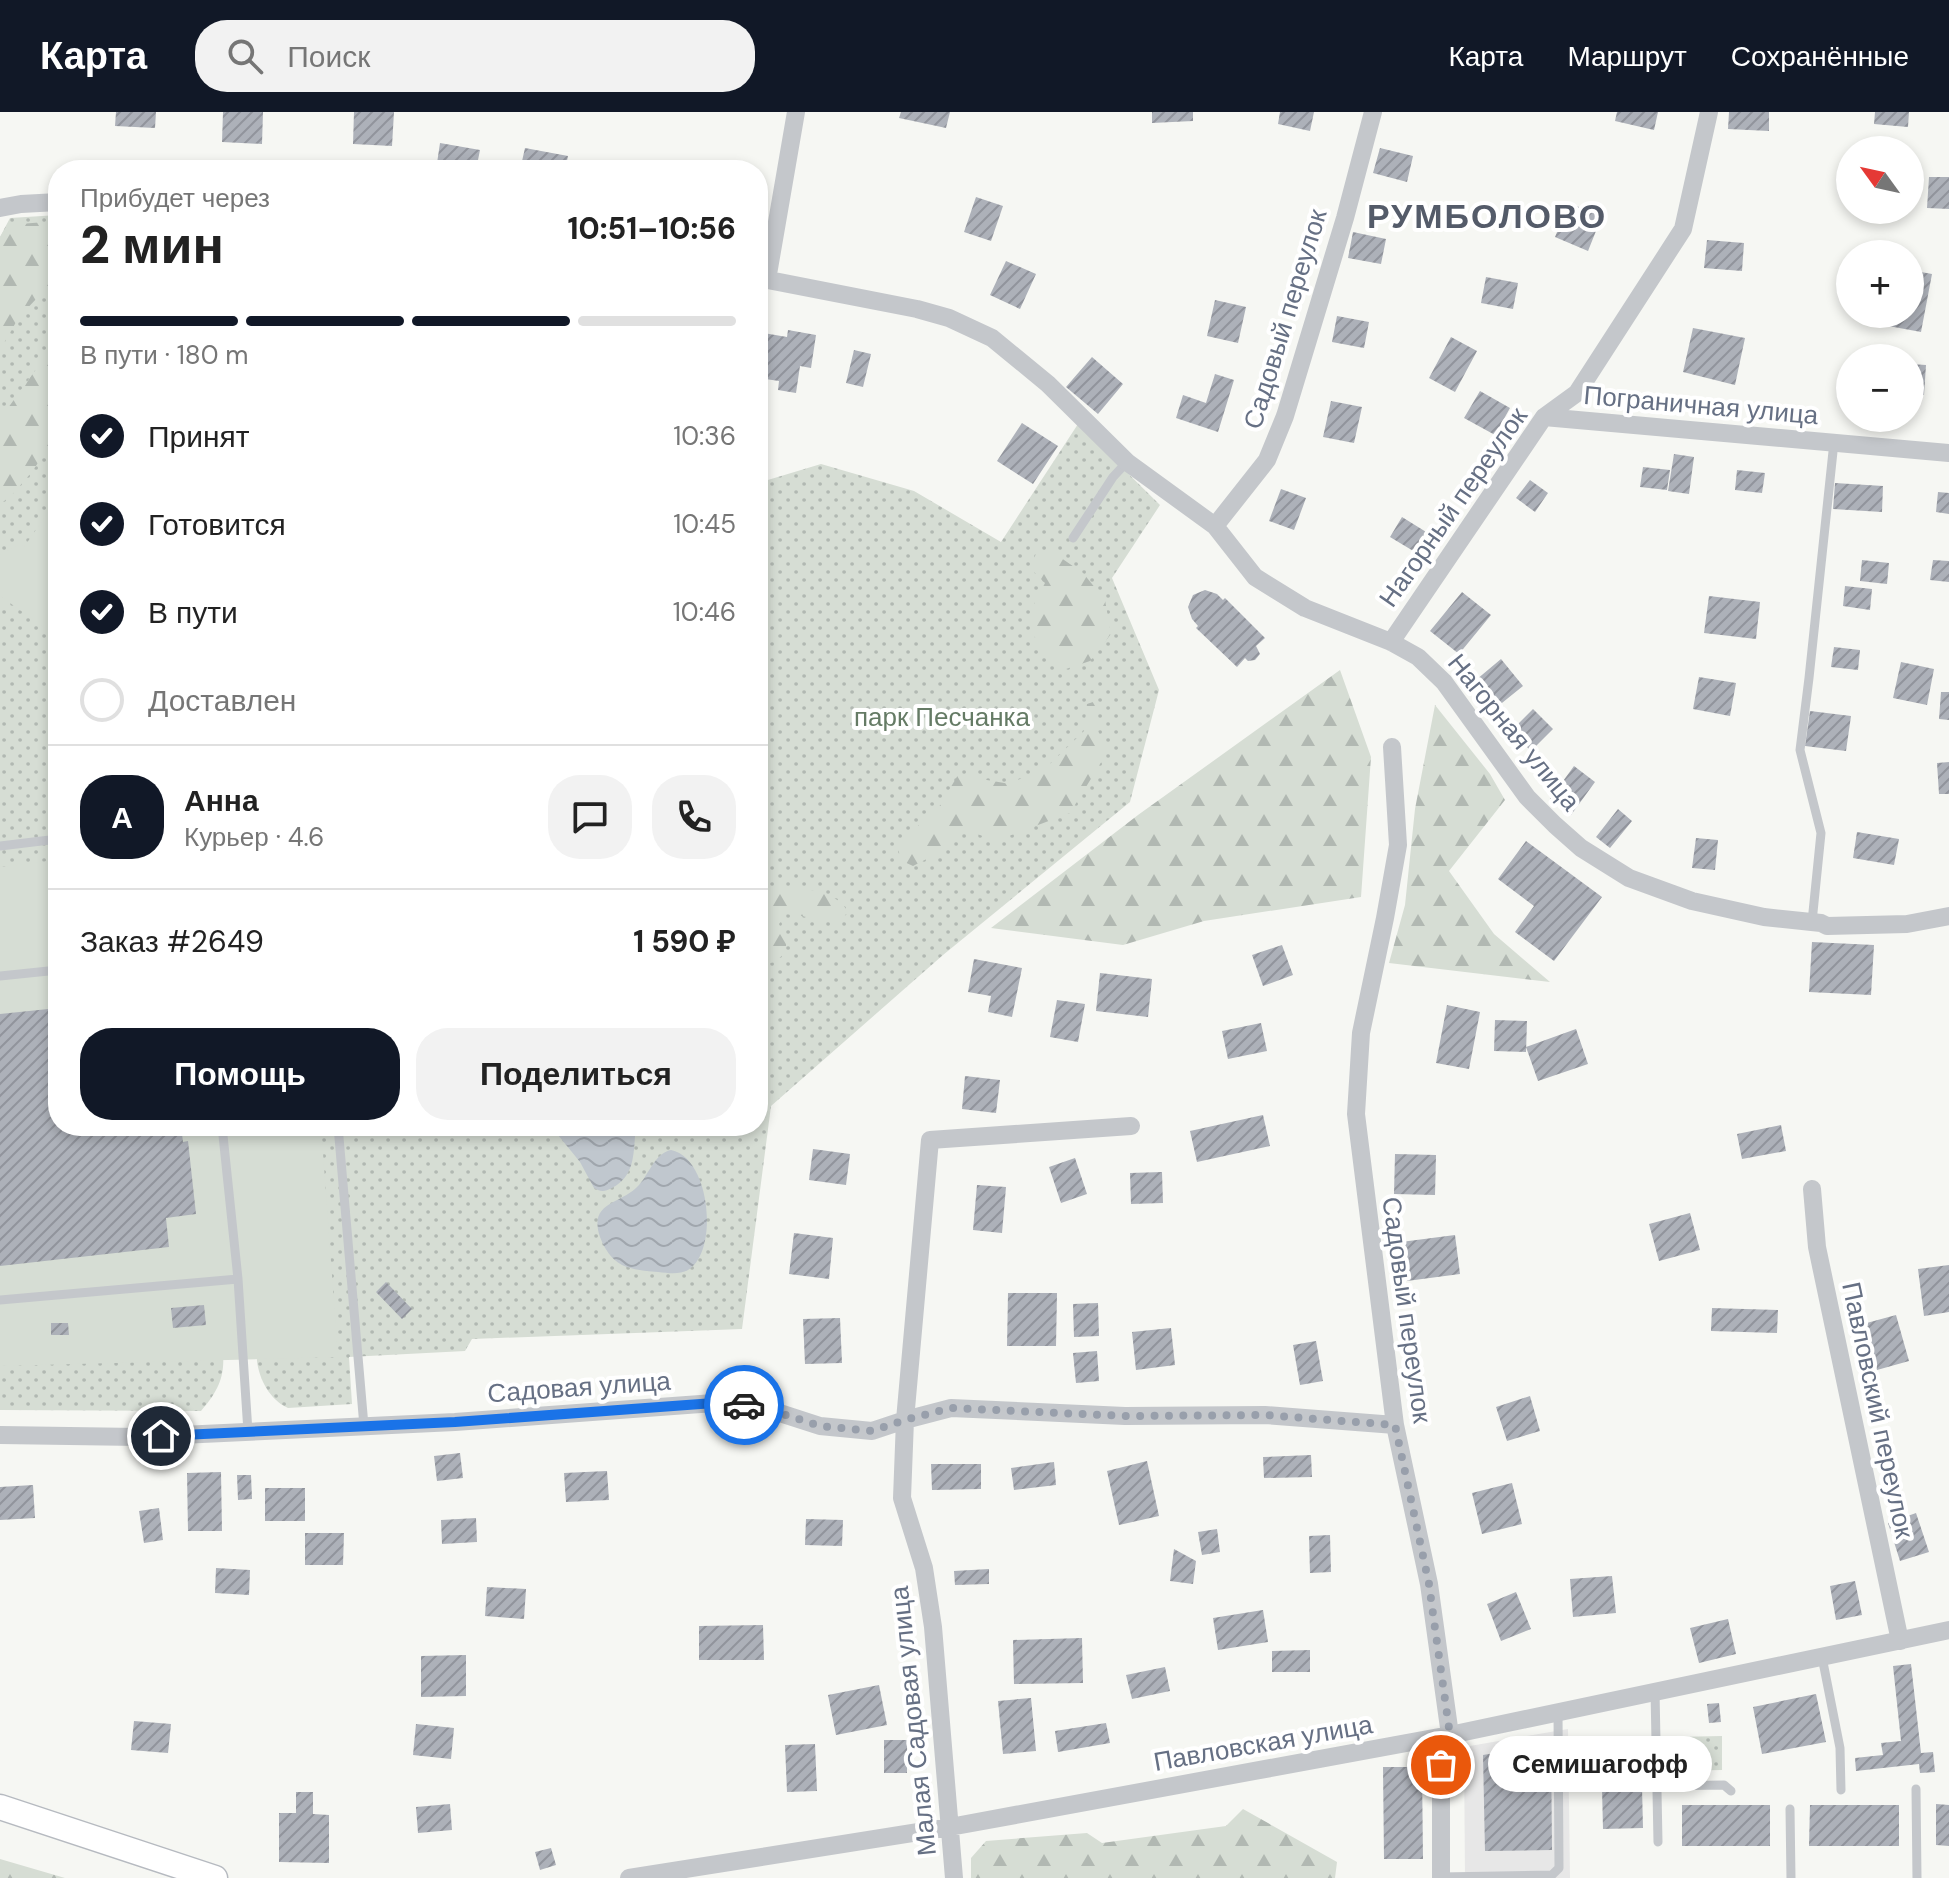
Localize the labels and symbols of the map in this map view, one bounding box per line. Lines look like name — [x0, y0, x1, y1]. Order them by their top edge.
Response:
north arrow — [1836, 136, 1924, 224]
district label: РУМБОЛОВО — [1367, 194, 1607, 239]
street label: Садовый переулок — [1235, 204, 1335, 433]
street label: Пограничная улица — [1582, 378, 1820, 432]
street label: Нагорный переулок — [1371, 400, 1535, 614]
street label: Нагорная улица — [1440, 647, 1588, 818]
park label: парк Песчанка — [854, 700, 1030, 734]
street label: Садовый переулок — [1374, 1195, 1440, 1426]
street label: Павловский переулок — [1834, 1279, 1922, 1542]
street label: Садовая улица — [486, 1364, 672, 1410]
courier — [704, 1365, 784, 1445]
pin — [127, 1402, 195, 1470]
street label: Малая Садовая улица — [882, 1584, 944, 1857]
street label: Павловская улица — [1151, 1707, 1376, 1779]
pin — [1407, 1731, 1475, 1799]
callout: Семишагофф — [1489, 1737, 1713, 1793]

